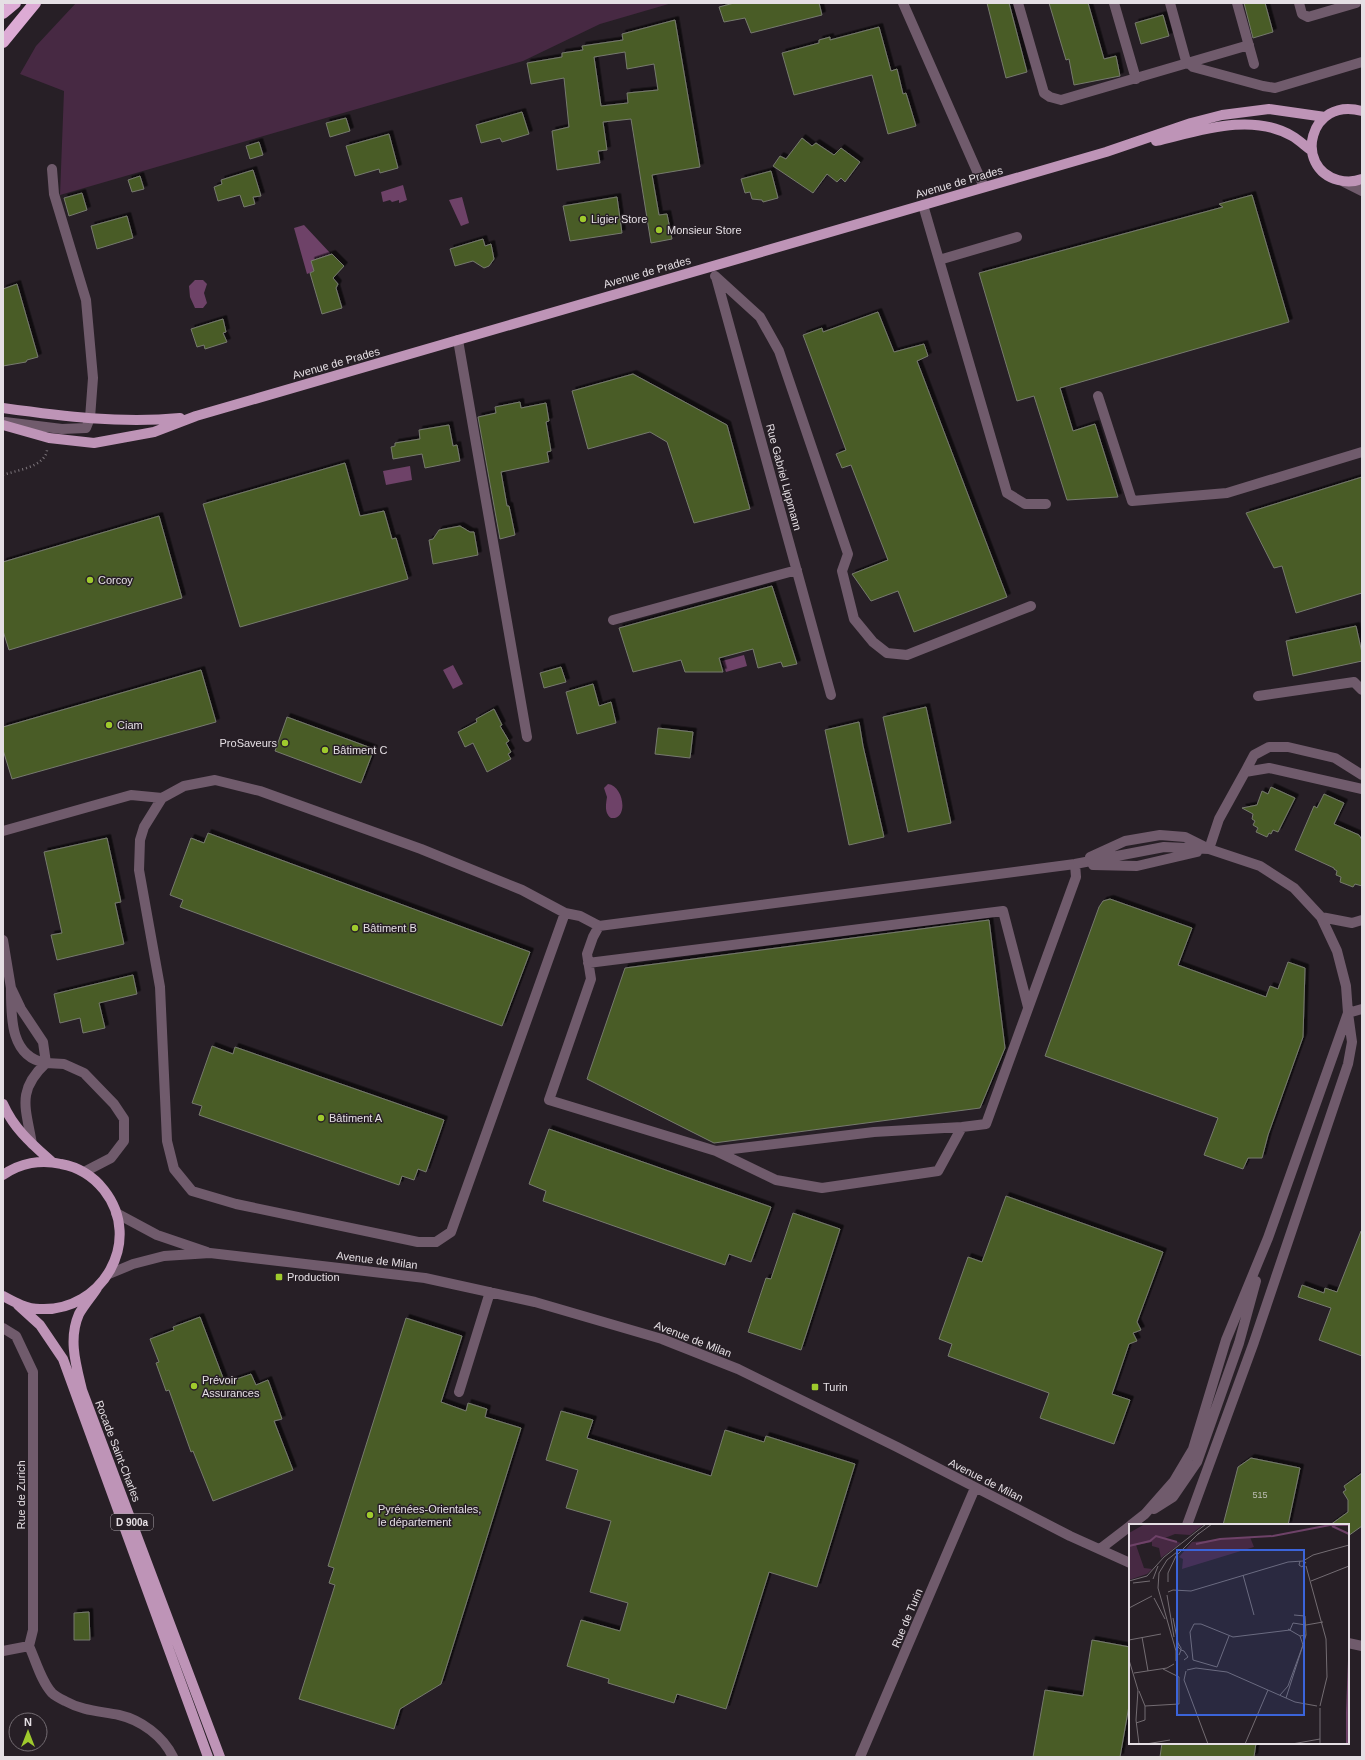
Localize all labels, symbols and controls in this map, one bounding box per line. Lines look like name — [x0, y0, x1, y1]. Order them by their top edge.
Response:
street label: Avenue de Prades — [914, 164, 1005, 200]
place label: Ligier Store — [591, 213, 647, 225]
marker: Ligier Store — [578, 214, 588, 224]
place label: Monsieur Store — [667, 224, 742, 236]
marker: Monsieur Store — [654, 225, 664, 235]
street label: Avenue de Prades — [602, 254, 693, 290]
street label: Avenue de Prades — [291, 345, 382, 381]
street label: Rue Gabriel Lippmann — [764, 422, 804, 532]
place label: Corcoy — [98, 574, 133, 586]
marker: Corcoy — [85, 575, 95, 585]
place label: Ciam — [117, 719, 143, 731]
marker: Ciam — [104, 720, 114, 730]
place label: ProSaveurs — [220, 737, 277, 749]
marker: ProSaveurs — [280, 738, 290, 748]
place label: Bâtiment C — [333, 744, 387, 756]
marker: Bâtiment C — [320, 745, 330, 755]
place label: Bâtiment B — [363, 922, 417, 934]
marker: Bâtiment B — [350, 923, 360, 933]
place label: Bâtiment A — [329, 1112, 383, 1124]
marker: Bâtiment A — [316, 1113, 326, 1123]
street label: Avenue de Milan — [336, 1249, 418, 1271]
place label: Production — [287, 1271, 340, 1283]
marker: Production — [274, 1272, 284, 1282]
street label: Avenue de Milan — [653, 1319, 733, 1359]
place label: Prévoir Assurances — [202, 1374, 260, 1399]
marker: Prévoir Assurances — [189, 1381, 199, 1391]
place label: Turin — [823, 1381, 848, 1393]
marker: Turin — [810, 1382, 820, 1392]
street label: Rocade Saint-Charles — [93, 1399, 143, 1504]
street label: Avenue de Milan — [947, 1456, 1025, 1504]
street label: Rue de Zurich — [15, 1460, 27, 1530]
house number: 515 — [1252, 1490, 1268, 1500]
place label: Pyrénées-Orientales, le département — [378, 1503, 481, 1528]
marker: Pyrénées-Orientales, le département — [365, 1510, 375, 1520]
road number: D 900a — [111, 1514, 153, 1530]
inset map — [1129, 1524, 1349, 1744]
street label: Rue de Turin — [889, 1587, 925, 1649]
north arrow — [8, 1712, 48, 1752]
text: N — [24, 1716, 32, 1728]

